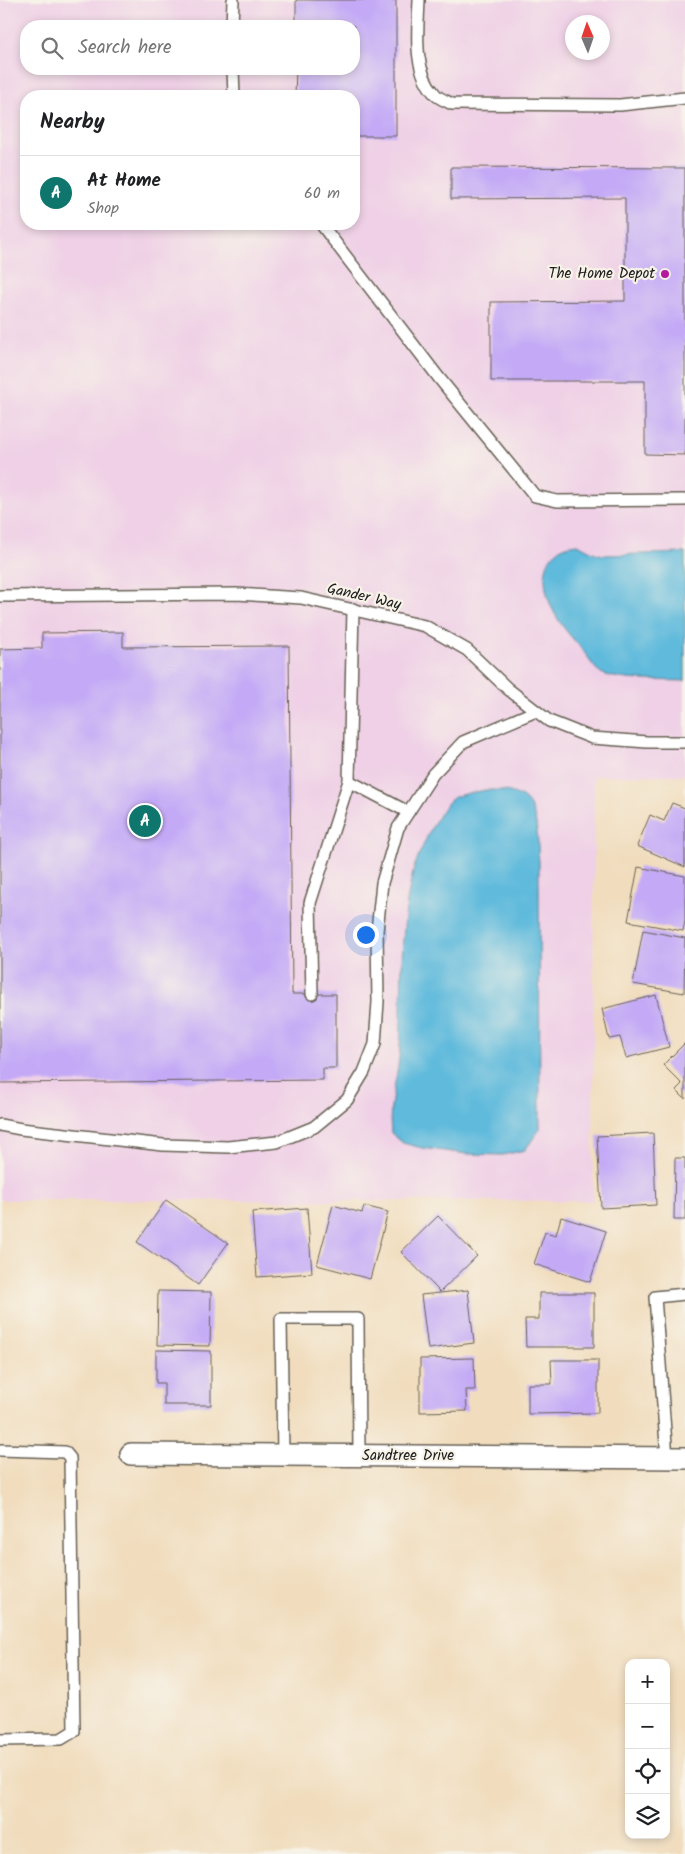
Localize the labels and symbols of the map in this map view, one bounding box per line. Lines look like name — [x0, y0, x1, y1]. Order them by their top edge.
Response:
north arrow — [565, 15, 610, 60]
place label: The Home Depot — [548, 262, 655, 286]
marker: The Home Depot — [659, 268, 671, 280]
street label: Gander Way — [325, 577, 404, 617]
pin: A — [129, 802, 161, 840]
your location — [353, 922, 379, 948]
street label: Sandtree Drive — [362, 1444, 454, 1468]

